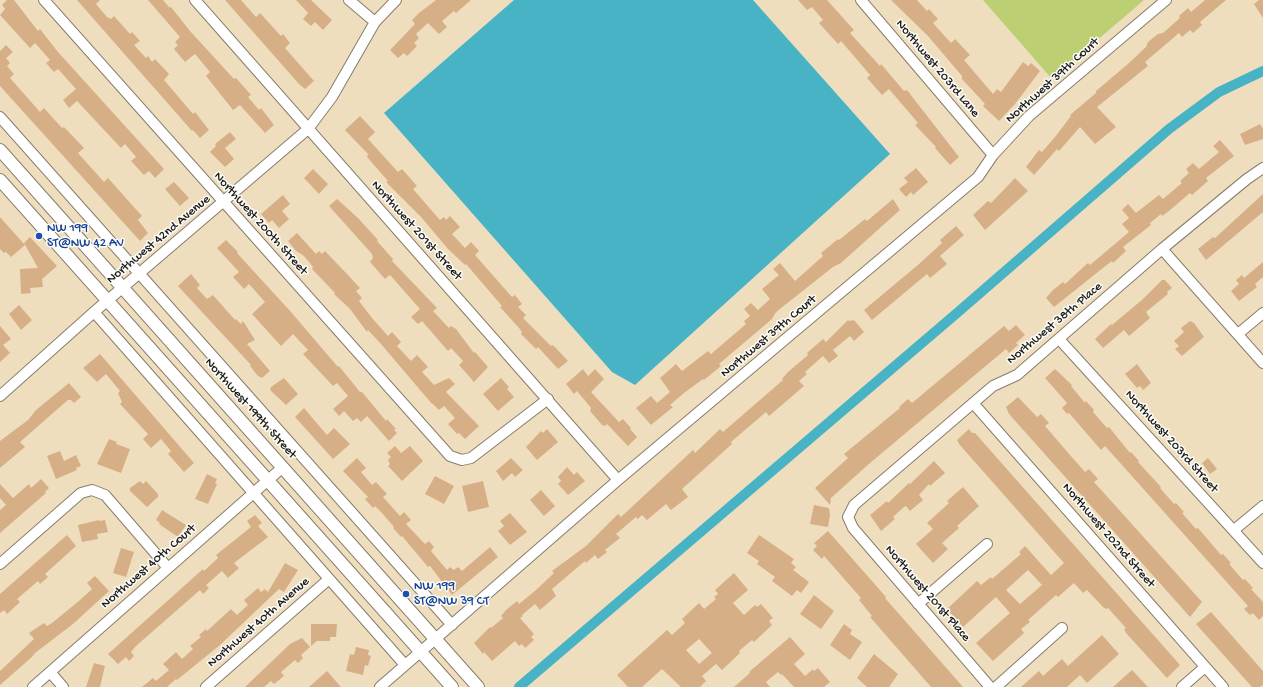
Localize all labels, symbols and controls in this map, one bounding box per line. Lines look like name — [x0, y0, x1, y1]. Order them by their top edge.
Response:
street label: Northwest 203rd Lane — [892, 17, 982, 121]
street label: Northwest 39th Court — [1003, 35, 1103, 127]
street label: Northwest 200th Street — [210, 169, 310, 279]
street label: Northwest 201st Street — [367, 178, 465, 284]
street label: Northwest 42nd Avenue — [104, 192, 214, 288]
place label: NW 199 ST@NW 42 AV — [47, 221, 124, 252]
marker: NW 199 ST@NW 42 AV — [34, 231, 44, 241]
street label: Northwest 38th Place — [1004, 280, 1106, 368]
street label: Northwest 39th Court — [718, 292, 820, 382]
street label: Northwest 199th Street — [201, 355, 299, 463]
street label: Northwest 203rd Street — [1121, 388, 1221, 496]
street label: Northwest 202nd Street — [1058, 480, 1158, 592]
street label: Northwest 40th Court — [98, 521, 200, 613]
street label: Northwest 201st Place — [881, 543, 973, 645]
street label: Northwest 40th Avenue — [205, 574, 313, 672]
place label: NW 199 ST@NW 39 CT — [414, 579, 489, 610]
marker: NW 199 ST@NW 39 CT — [401, 589, 411, 599]

